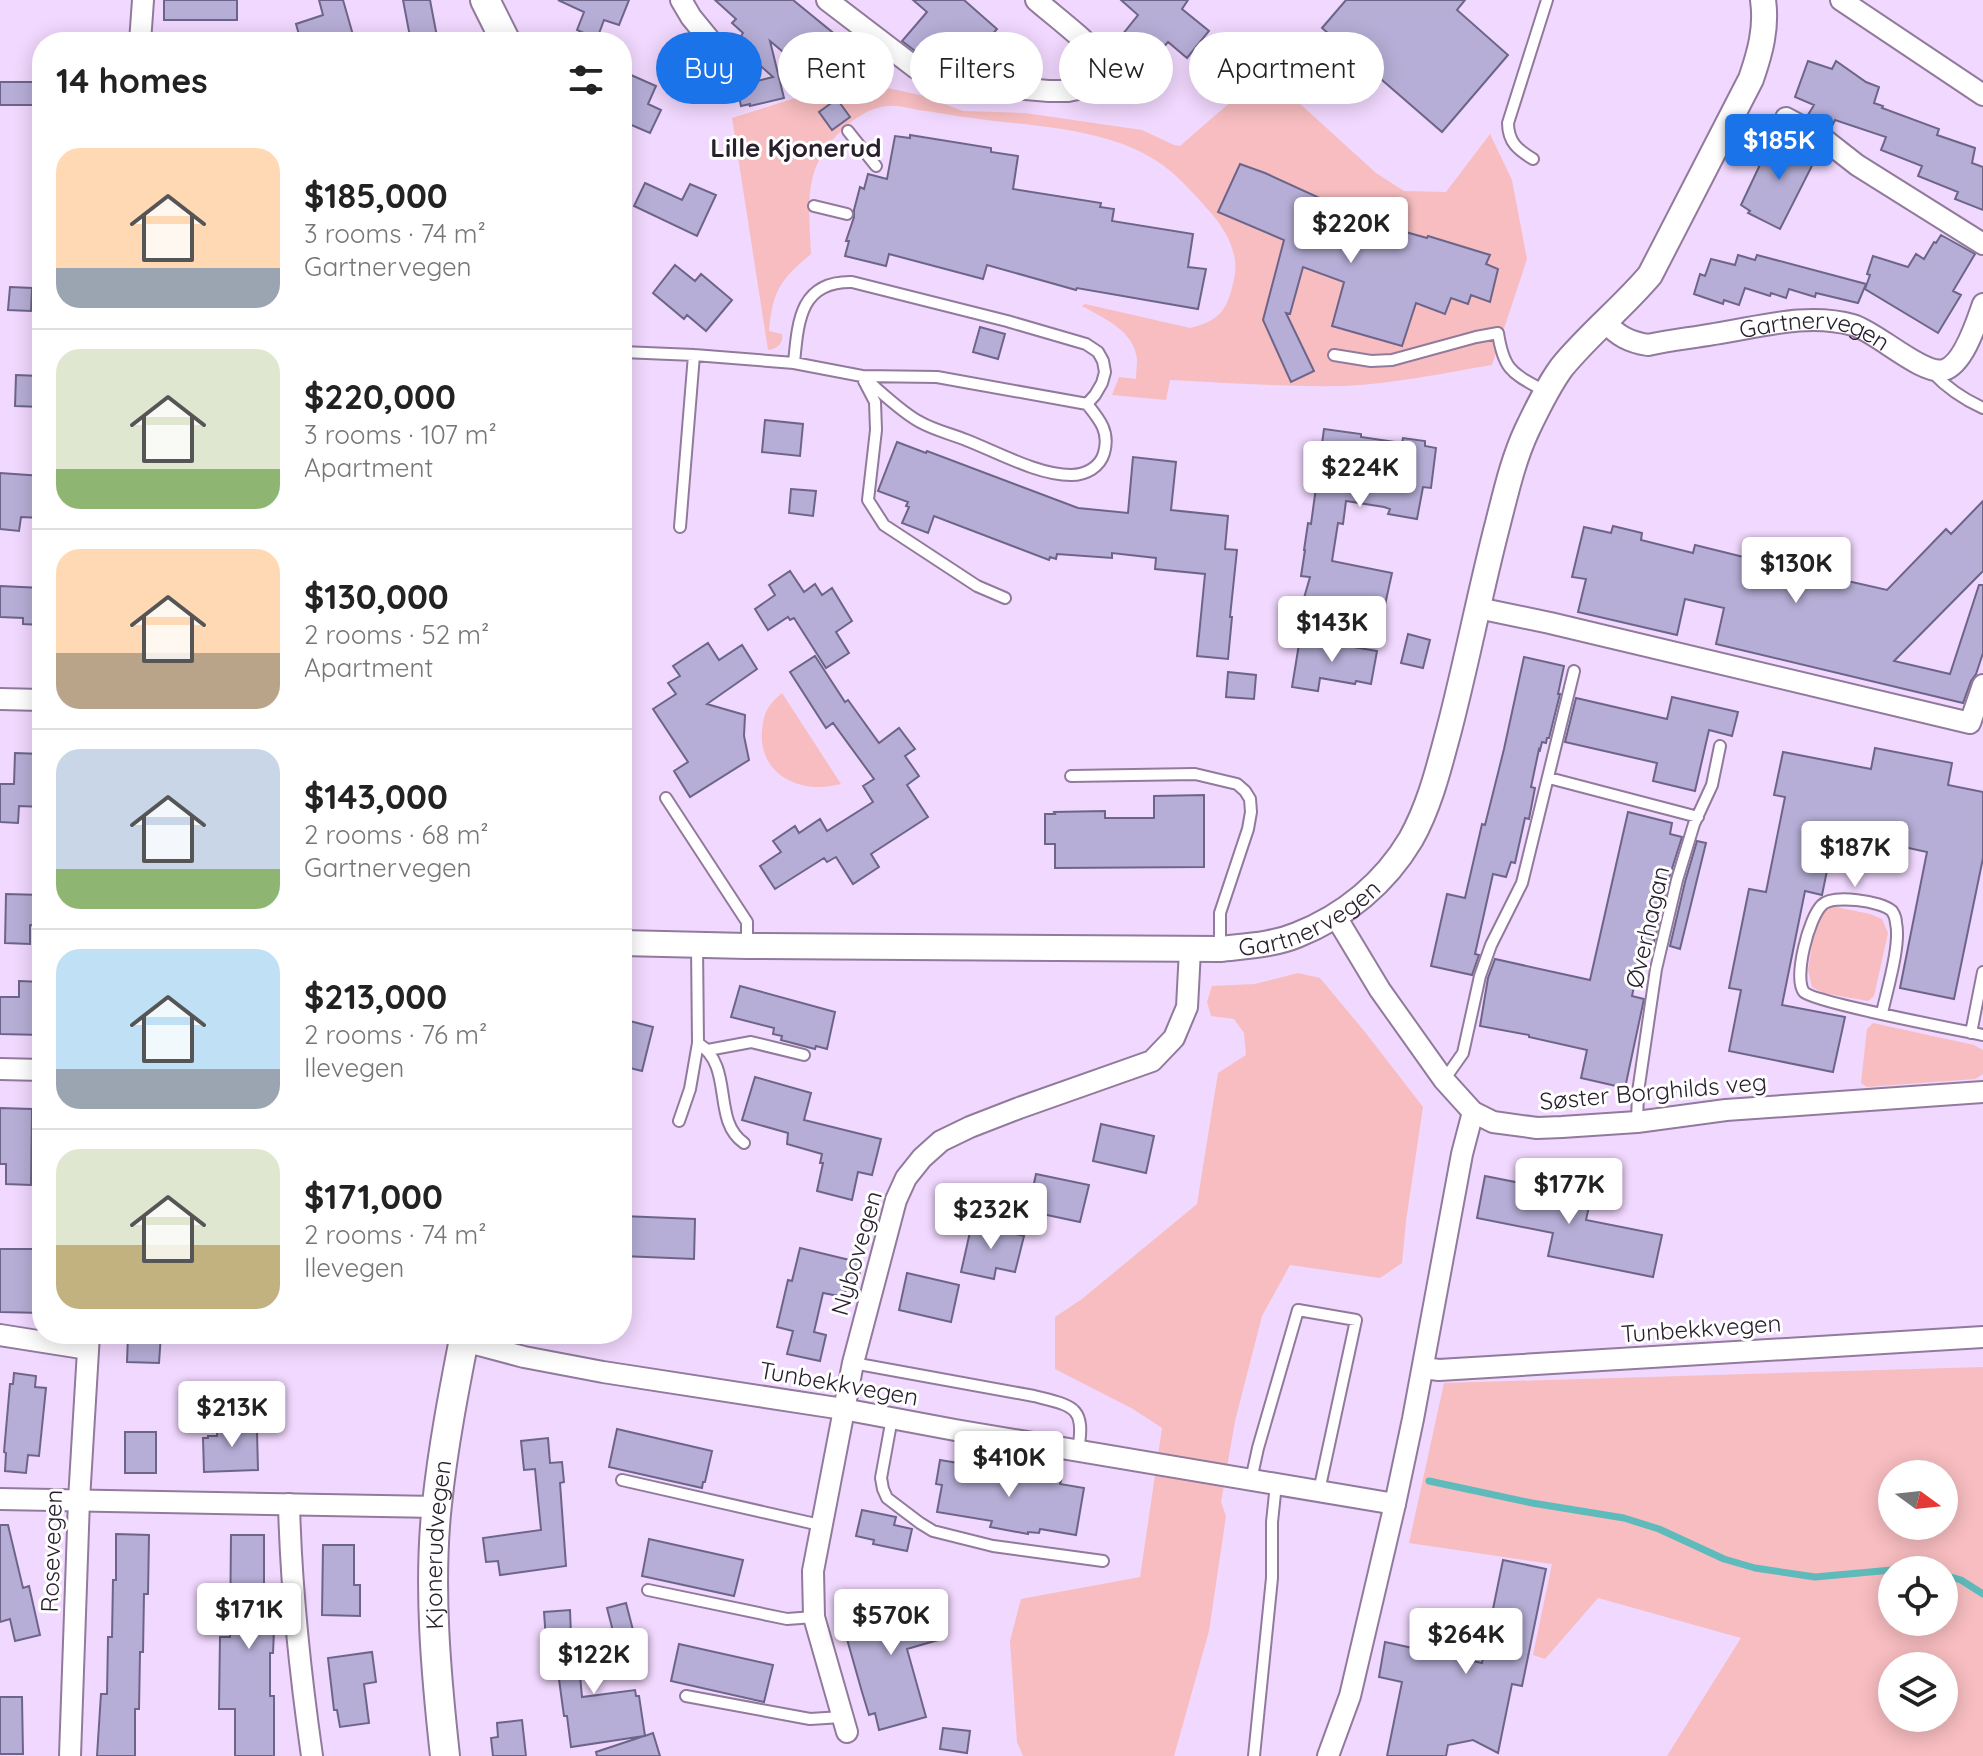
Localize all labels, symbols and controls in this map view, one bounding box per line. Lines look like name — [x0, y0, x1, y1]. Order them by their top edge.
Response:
chip: Buy — [656, 32, 762, 104]
chip: Rent — [778, 32, 894, 104]
chip: Filters — [910, 32, 1043, 104]
chip: New — [1059, 32, 1173, 104]
chip: Apartment — [1189, 32, 1384, 104]
icon: filters — [564, 58, 608, 102]
text: 14 homes — [56, 59, 208, 102]
pin: $185K — [1723, 114, 1835, 182]
text: $185K — [1743, 123, 1815, 156]
district label: Lille Kjonerud — [710, 131, 882, 164]
text: $185,000 — [304, 174, 448, 217]
icon: home — [120, 180, 216, 276]
pin: $220K — [1295, 197, 1407, 265]
text: $220K — [1312, 206, 1390, 239]
text: 3 rooms · 74 m² — [304, 217, 486, 250]
text: Gartnervegen — [304, 250, 472, 283]
street label: Gartnervegen — [1737, 305, 1896, 357]
text: $220,000 — [304, 375, 456, 418]
icon: home — [120, 381, 216, 477]
text: 3 rooms · 107 m² — [304, 418, 497, 451]
pin: $224K — [1304, 441, 1416, 509]
text: $224K — [1321, 450, 1399, 483]
text: Apartment — [304, 451, 433, 484]
pin: $130K — [1740, 537, 1852, 605]
text: $130K — [1760, 546, 1832, 579]
text: $130,000 — [304, 575, 449, 618]
icon: home — [120, 581, 216, 677]
pin: $143K — [1276, 596, 1388, 664]
text: $143K — [1296, 605, 1368, 638]
text: 2 rooms · 52 m² — [304, 618, 489, 651]
text: Apartment — [304, 651, 433, 684]
text: $143,000 — [304, 775, 448, 818]
icon: home — [120, 781, 216, 877]
text: 2 rooms · 68 m² — [304, 818, 489, 851]
pin: $187K — [1799, 821, 1911, 889]
text: $187K — [1819, 830, 1891, 863]
text: Gartnervegen — [304, 851, 472, 884]
street label: Øverhagan — [1618, 863, 1676, 991]
street label: Gartnervegen — [1237, 873, 1386, 962]
text: $213,000 — [304, 975, 447, 1018]
icon: home — [120, 981, 216, 1077]
text: 2 rooms · 76 m² — [304, 1018, 487, 1051]
text: Ilevegen — [304, 1051, 404, 1084]
street label: Søster Borghilds veg — [1538, 1066, 1768, 1116]
pin: $177K — [1513, 1158, 1625, 1226]
text: $177K — [1533, 1167, 1605, 1200]
text: $171,000 — [304, 1175, 443, 1218]
icon: home — [120, 1181, 216, 1277]
pin: $232K — [935, 1183, 1047, 1251]
street label: Nybovegen — [824, 1187, 888, 1319]
text: $232K — [953, 1192, 1029, 1225]
text: 2 rooms · 74 m² — [304, 1218, 487, 1251]
text: Ilevegen — [304, 1251, 404, 1284]
street label: Tunbekkvegen — [1620, 1307, 1782, 1349]
street label: Tunbekkvegen — [757, 1354, 921, 1412]
pin: $213K — [176, 1381, 288, 1449]
text: $213K — [196, 1390, 268, 1423]
pin: $410K — [953, 1431, 1065, 1499]
text: $410K — [972, 1440, 1046, 1473]
street label: Kjonerudvegen — [418, 1458, 457, 1630]
north arrow — [1878, 1460, 1958, 1540]
map controls — [1878, 1460, 1958, 1732]
street label: Rosevegen — [34, 1489, 68, 1613]
button: locate — [1878, 1556, 1958, 1636]
pin: $171K — [193, 1583, 305, 1651]
pin: $570K — [835, 1589, 947, 1657]
text: $171K — [215, 1592, 283, 1625]
text: $570K — [852, 1598, 930, 1631]
pin: $264K — [1410, 1608, 1522, 1676]
text: $264K — [1427, 1617, 1505, 1650]
pin: $122K — [538, 1628, 650, 1696]
text: $122K — [558, 1637, 630, 1670]
button: layers — [1878, 1652, 1958, 1732]

